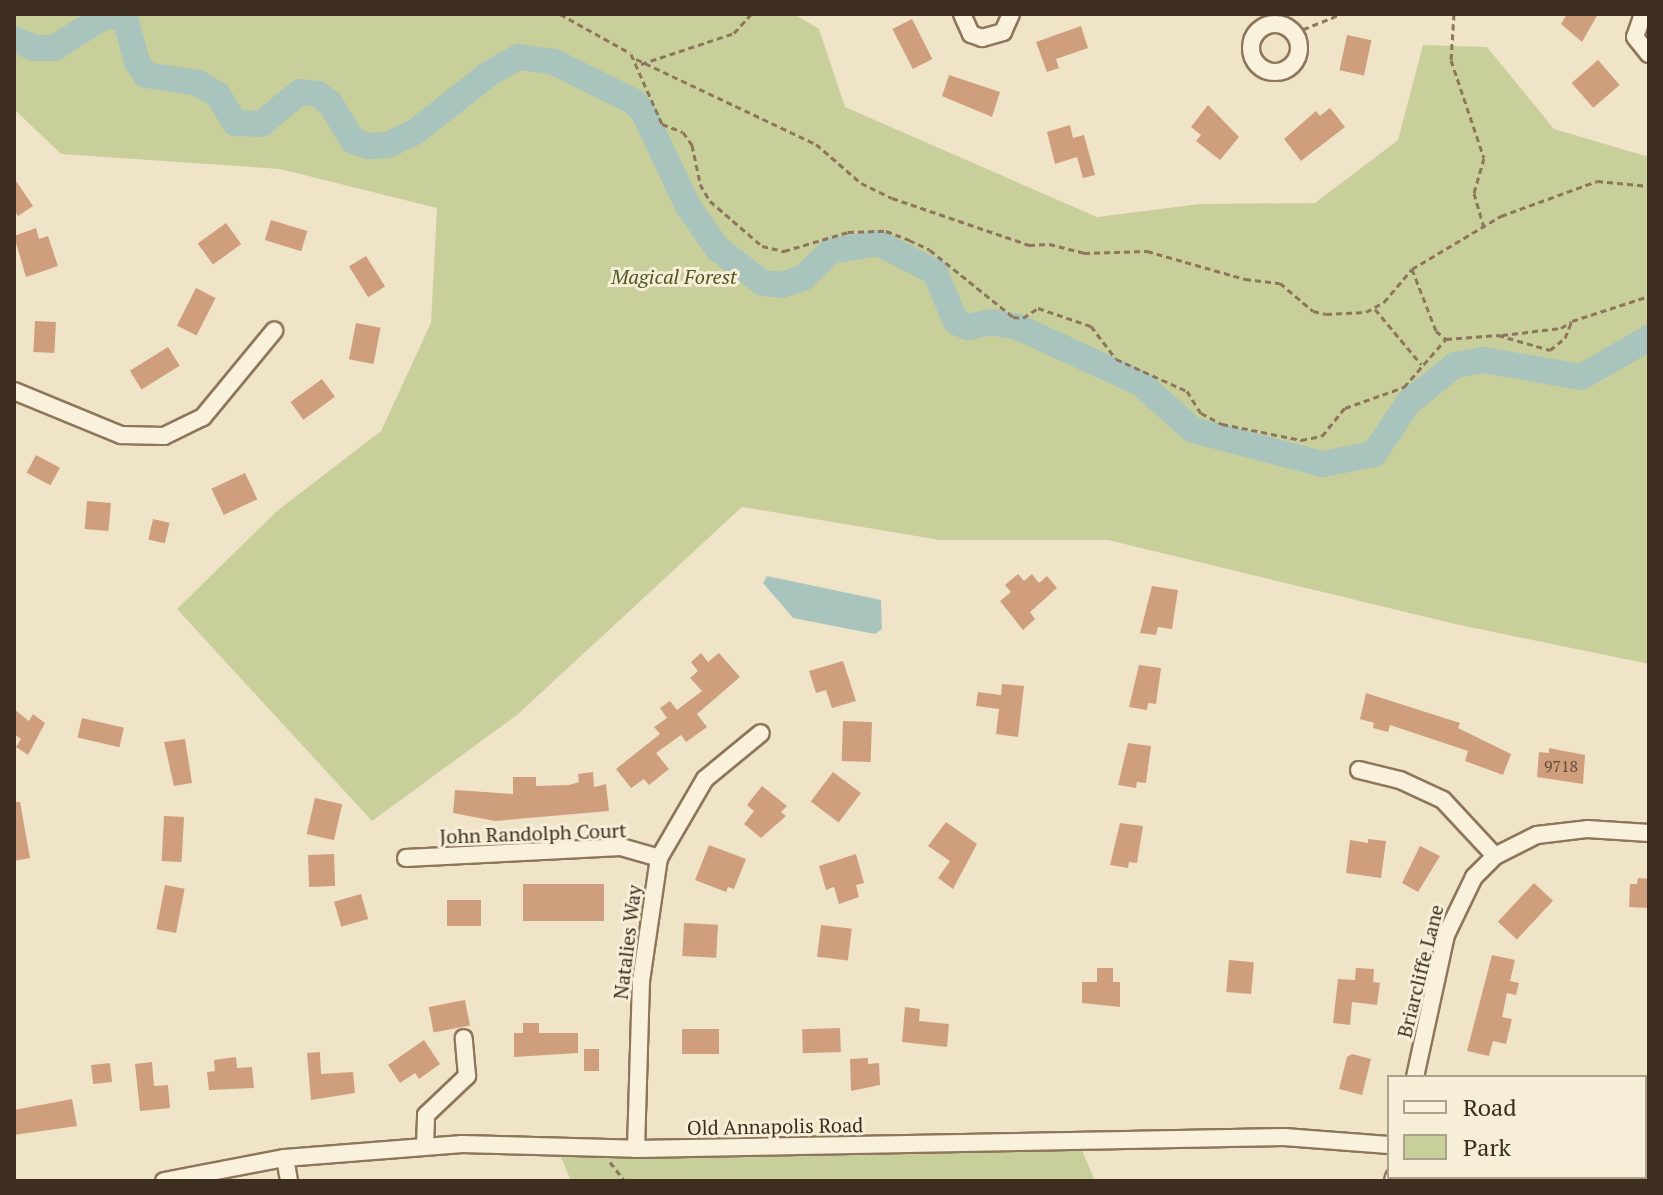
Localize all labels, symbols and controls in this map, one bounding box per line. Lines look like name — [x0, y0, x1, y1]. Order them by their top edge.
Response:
park label: Magical Forest — [611, 264, 737, 288]
house number: 9718 — [1544, 756, 1578, 776]
street label: John Randolph Court — [439, 818, 627, 848]
street label: Natalies Way — [608, 883, 646, 1001]
street label: Briarcliffe Lane — [1392, 902, 1448, 1040]
legend — [1387, 1075, 1647, 1179]
text: Road — [1463, 1091, 1517, 1123]
street label: Old Annapolis Road — [686, 1112, 864, 1140]
text: Park — [1463, 1131, 1511, 1163]

